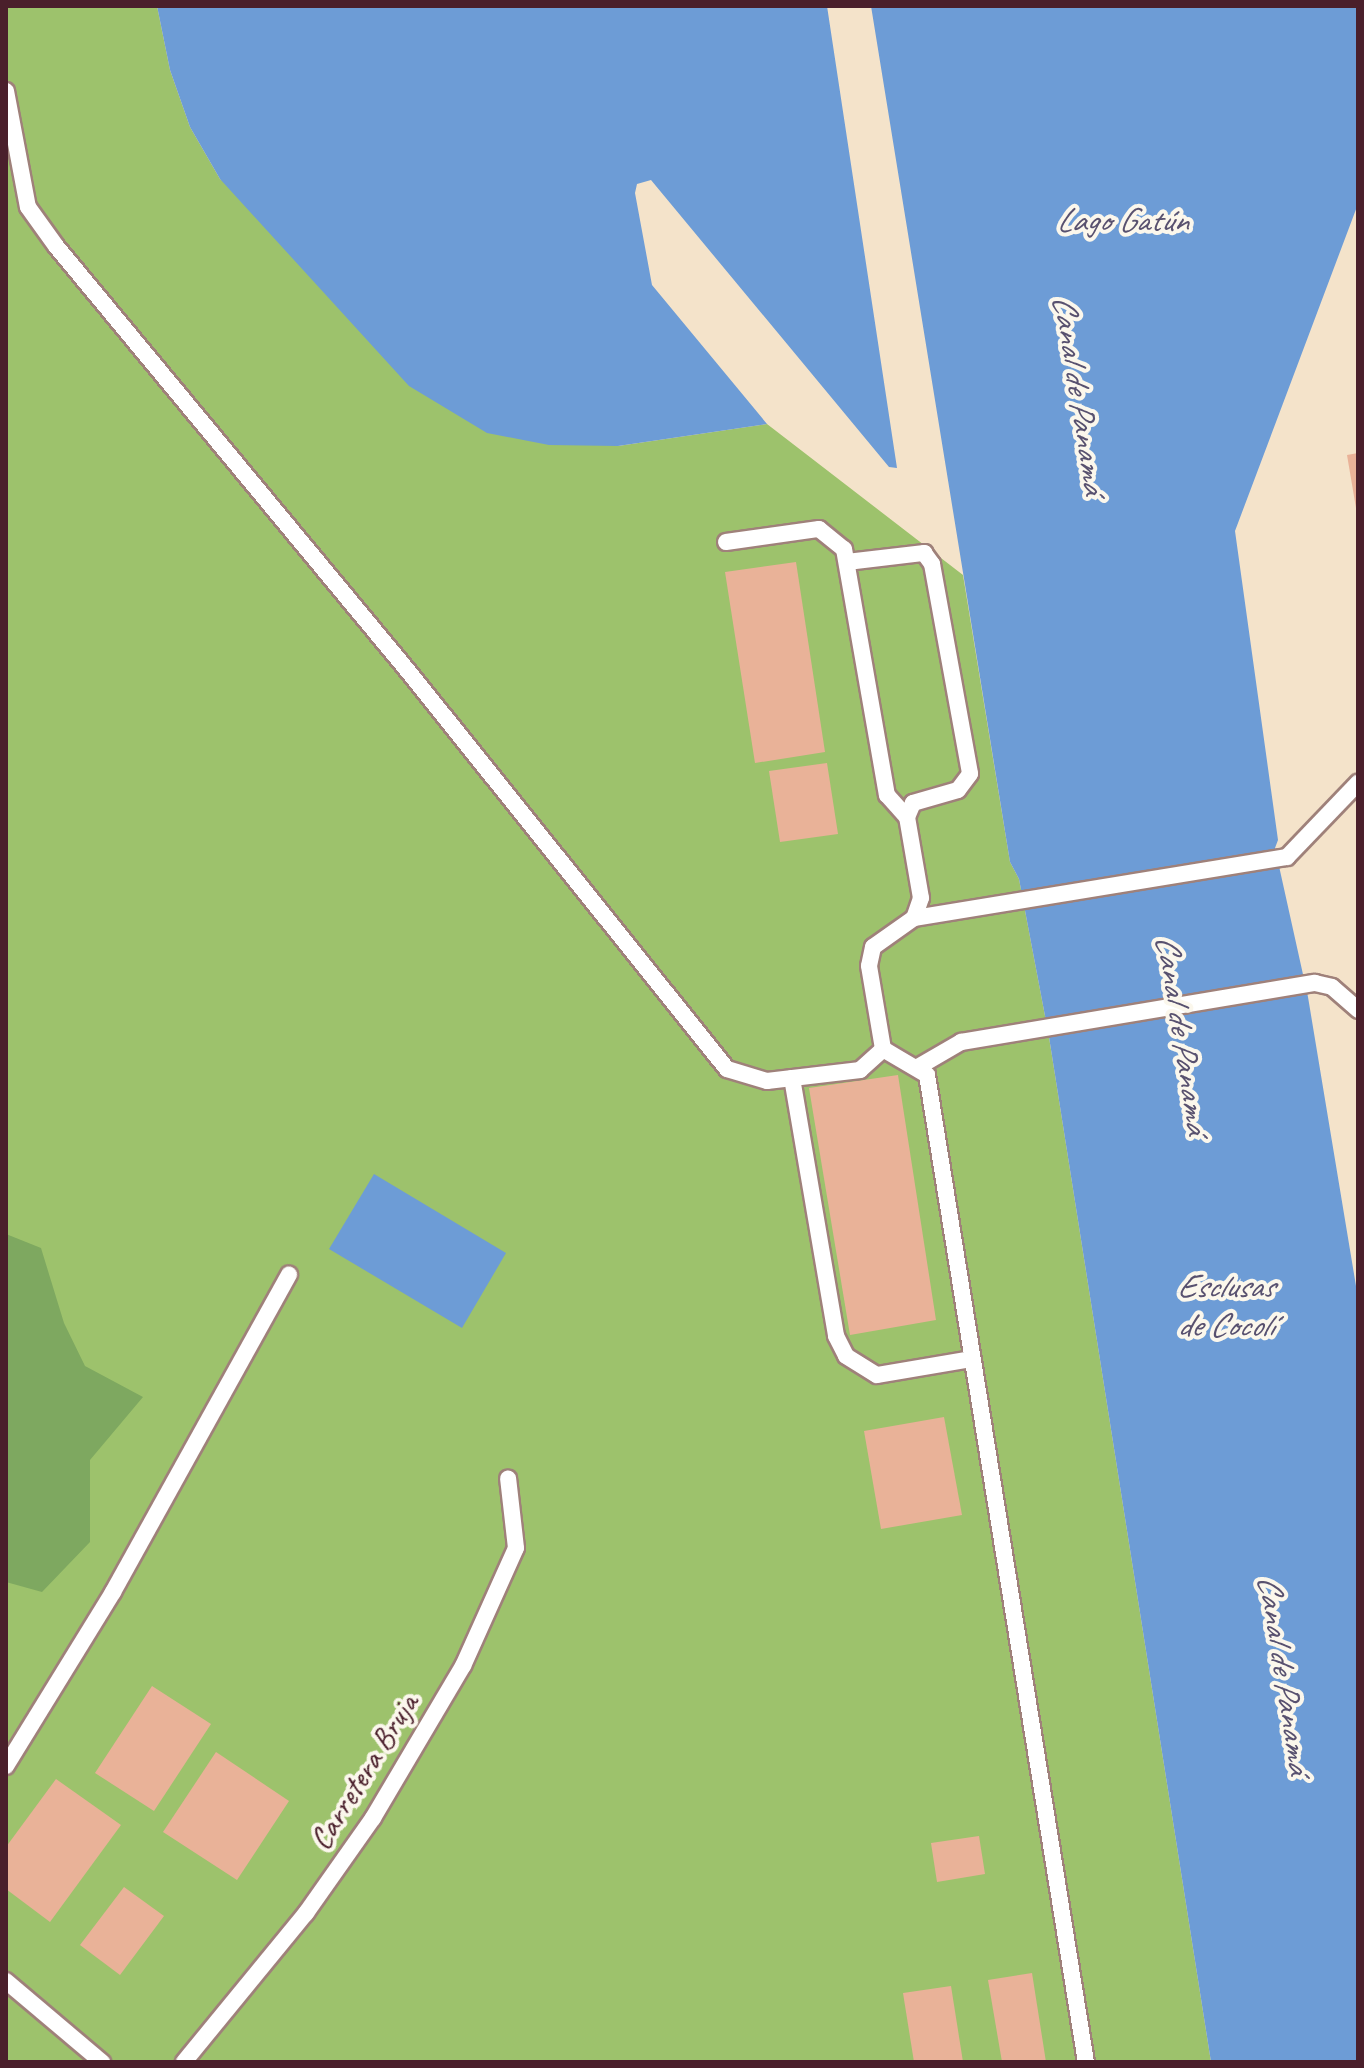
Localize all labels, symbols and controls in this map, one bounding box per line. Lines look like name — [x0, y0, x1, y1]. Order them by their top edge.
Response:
water label: Lago Gatún — [1056, 200, 1188, 240]
water label: Canal de Panamá — [1044, 292, 1116, 496]
water label: Canal de Panamá — [1147, 932, 1219, 1136]
water label: Esclusas de Cocolí — [1177, 1265, 1273, 1344]
water label: Canal de Panamá — [1249, 1572, 1321, 1776]
street label: Carretera Bruja — [301, 1687, 427, 1857]

